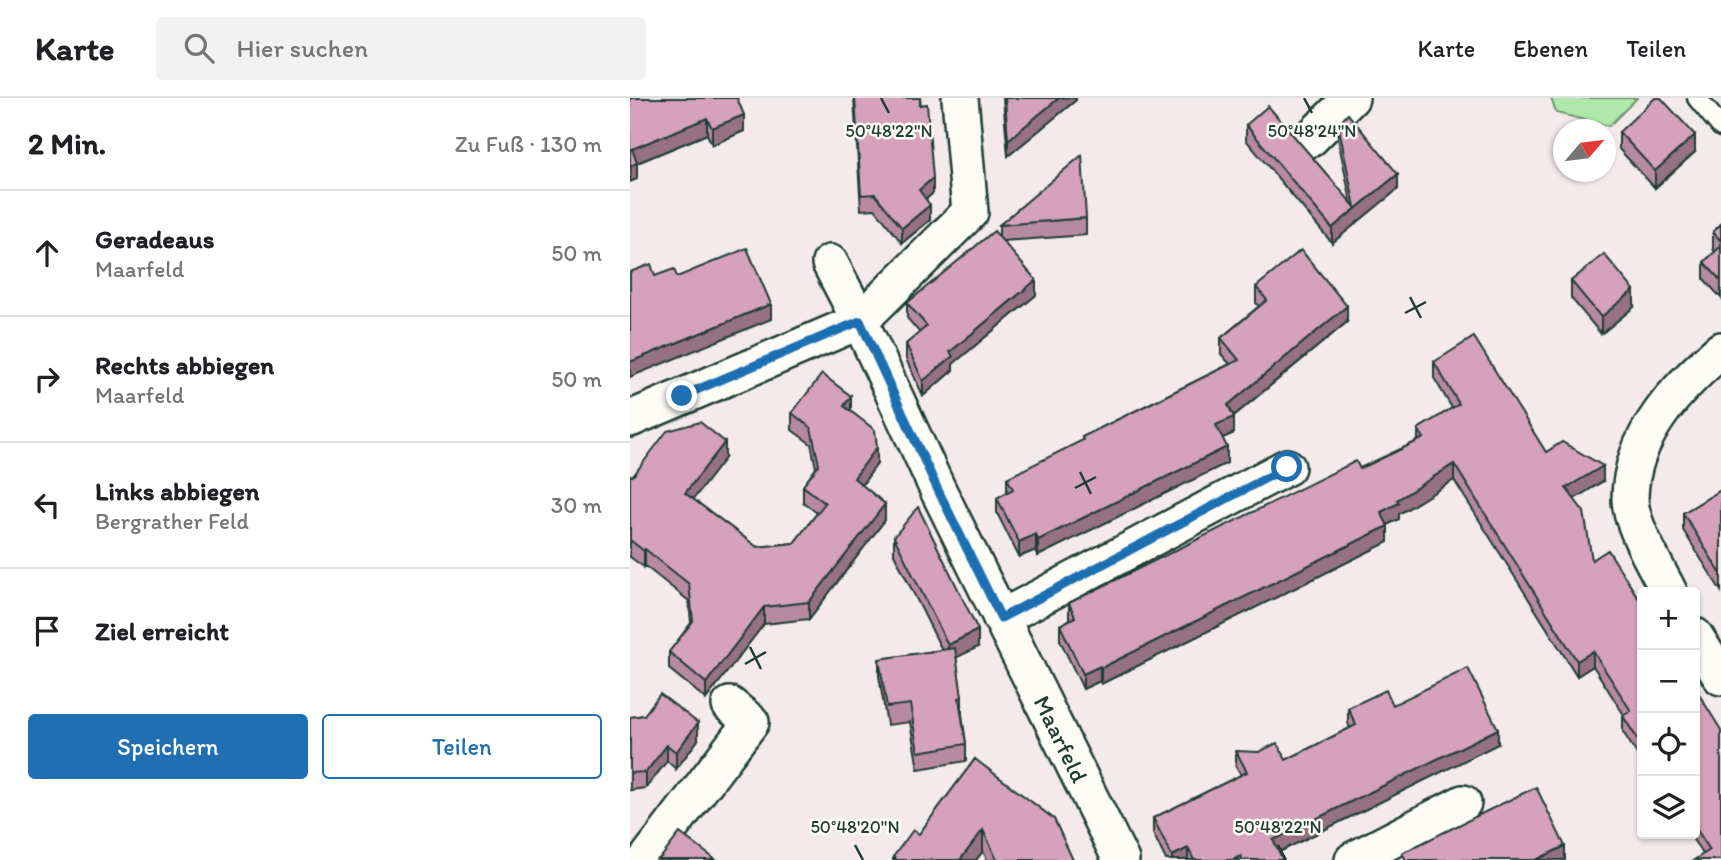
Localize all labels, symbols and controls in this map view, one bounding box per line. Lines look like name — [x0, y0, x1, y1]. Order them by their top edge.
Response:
search box — [156, 17, 646, 80]
text: Karte — [35, 29, 114, 68]
icon: search — [180, 29, 218, 67]
text: Hier suchen — [236, 32, 368, 64]
text: Karte — [1417, 34, 1475, 63]
text: Ebenen — [1513, 34, 1588, 63]
text: Teilen — [1626, 34, 1686, 63]
north arrow — [1553, 119, 1616, 182]
text: 50°48'22"N — [845, 120, 933, 142]
text: 50°48'24"N — [1268, 120, 1356, 142]
text: 2 Min. — [28, 125, 106, 162]
text: Zu Fuß · 130 m — [455, 130, 602, 158]
text: Geradeaus — [95, 223, 214, 255]
icon: ahead — [28, 234, 66, 272]
text: 50 m — [551, 239, 602, 267]
text: Maarfeld — [95, 255, 184, 283]
text: Rechts abbiegen — [95, 349, 274, 381]
icon: right — [28, 360, 66, 398]
text: 50 m — [551, 365, 602, 393]
route end — [666, 380, 697, 411]
text: Maarfeld — [95, 381, 184, 409]
route start — [1271, 451, 1302, 482]
text: Links abbiegen — [95, 475, 260, 507]
icon: left — [28, 486, 66, 524]
text: 30 m — [551, 491, 602, 519]
text: Bergrather Feld — [95, 507, 249, 535]
map controls — [1637, 587, 1700, 839]
button: + — [1637, 587, 1700, 650]
icon: arrive — [28, 612, 66, 650]
text: Ziel erreicht — [95, 615, 229, 647]
button: − — [1637, 650, 1700, 713]
street label: Maarfeld — [1028, 691, 1094, 787]
button: locate — [1637, 713, 1700, 776]
button: Speichern — [28, 714, 308, 779]
button: Teilen — [322, 714, 602, 779]
button: layers — [1637, 776, 1700, 839]
text: 50°48'20"N — [810, 816, 900, 838]
text: 50°48'22"N — [1234, 816, 1322, 838]

